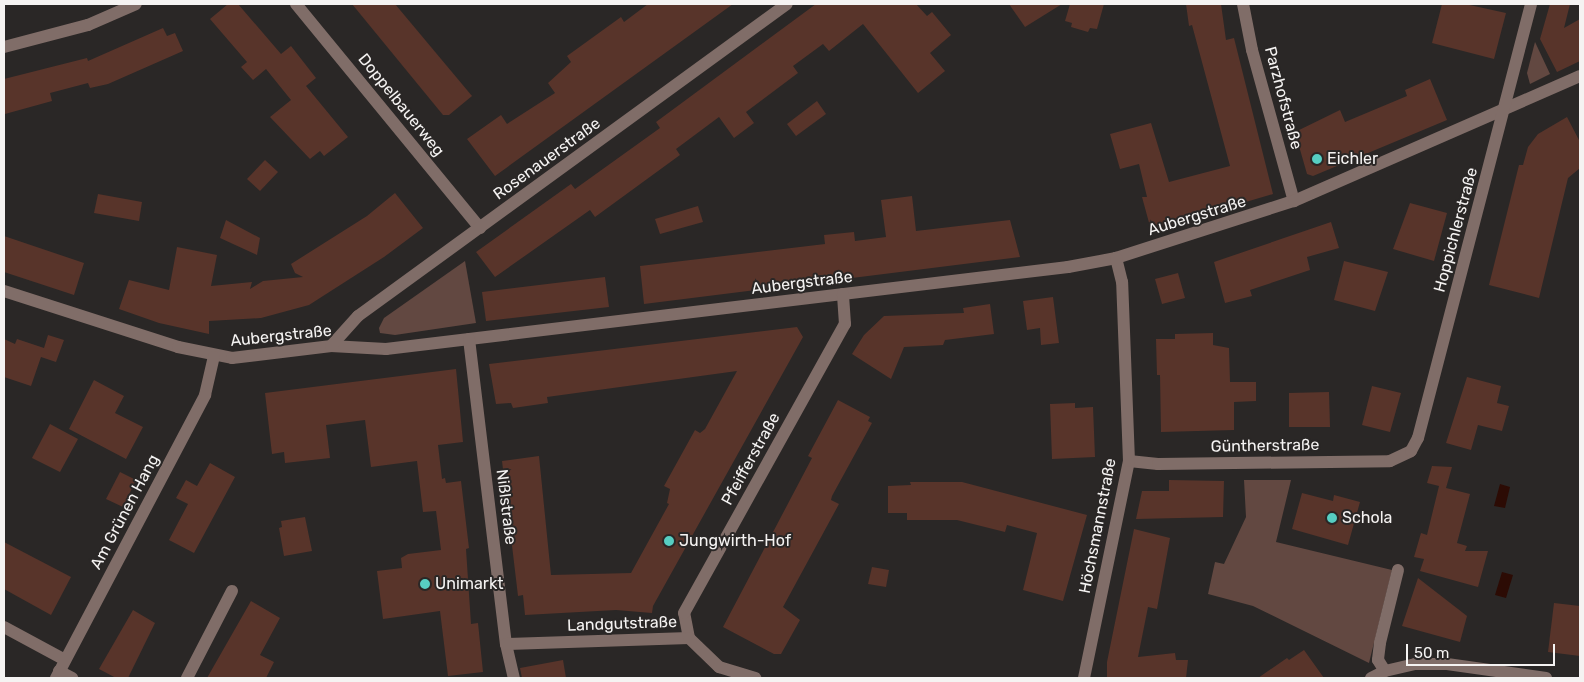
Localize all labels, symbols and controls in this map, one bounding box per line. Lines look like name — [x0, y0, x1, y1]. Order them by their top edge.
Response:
street label: Parzhofstraße — [1260, 44, 1306, 152]
street label: Doppelbauerweg — [354, 50, 448, 160]
street label: Rosenauerstraße — [490, 114, 604, 204]
place label: Eichler — [1327, 149, 1378, 169]
marker: Eichler — [1311, 153, 1323, 165]
street label: Hoppichlerstraße — [1430, 165, 1482, 295]
street label: Aubergstraße — [1146, 192, 1248, 240]
street label: Aubergstraße — [750, 267, 854, 299]
street label: Aubergstraße — [229, 321, 333, 351]
street label: Pfeifferstraße — [718, 409, 784, 509]
street label: Güntherstraße — [1210, 435, 1320, 457]
street label: Am Grünen Hang — [87, 451, 163, 573]
street label: Höchsmannstraße — [1075, 457, 1121, 595]
street label: Nißlstraße — [492, 468, 520, 546]
place label: Schola — [1342, 508, 1392, 528]
marker: Schola — [1326, 512, 1338, 524]
place label: Jungwirth-Hof — [679, 531, 791, 551]
marker: Jungwirth-Hof — [663, 535, 675, 547]
place label: Unimarkt — [435, 574, 503, 594]
marker: Unimarkt — [419, 578, 431, 590]
street label: Landgutstraße — [567, 612, 677, 636]
scale bar — [1409, 634, 1558, 666]
text: 50 m — [1414, 644, 1449, 662]

